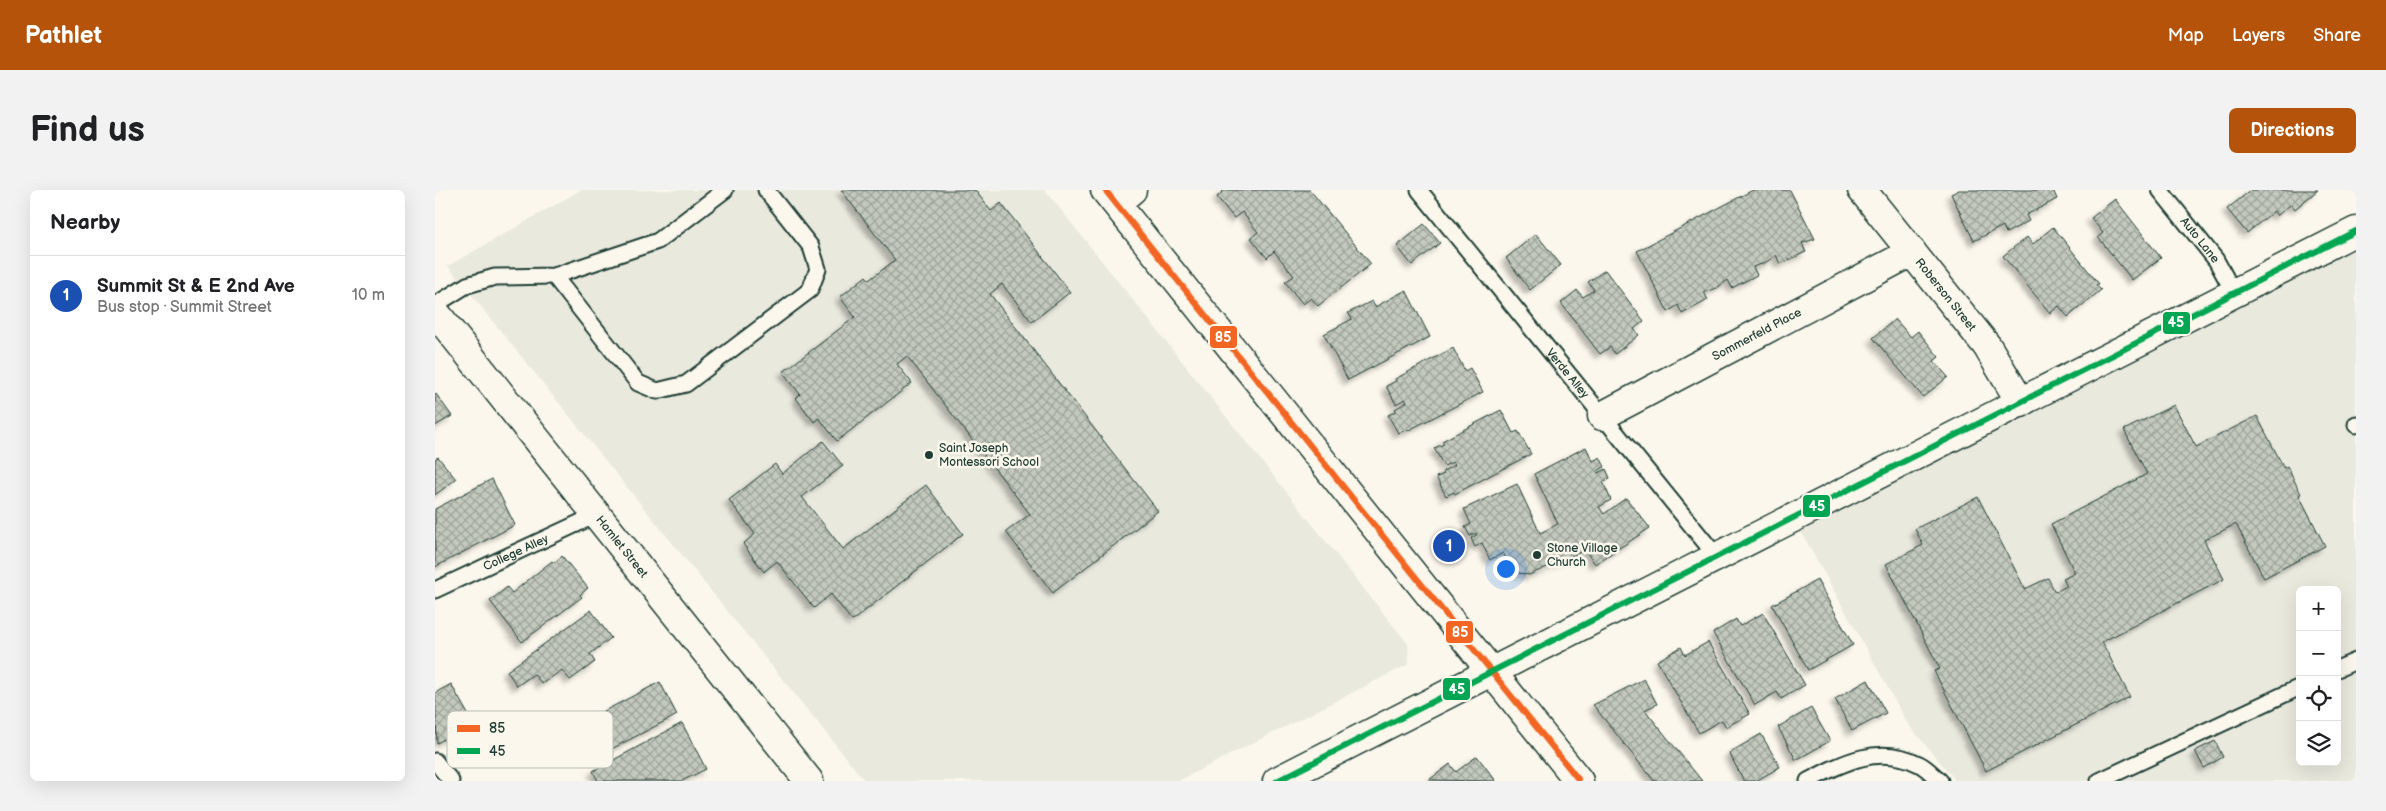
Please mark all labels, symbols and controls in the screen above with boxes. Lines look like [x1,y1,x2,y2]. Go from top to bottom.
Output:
text: Pathlet [25,21,102,50]
text: Map [2168,25,2204,46]
text: Layers [2232,25,2285,46]
text: Share [2313,25,2361,46]
button: Directions [2229,108,2356,153]
text: Find us [30,109,145,152]
text: Nearby [50,210,120,235]
street label: Auto Lane [2177,214,2222,266]
street label: Roberson Street [1912,255,1979,335]
text: Summit St & E 2nd Ave [97,275,295,298]
text: 1 [63,286,69,305]
text: 10 m [352,286,385,305]
text: Bus stop · Summit Street [97,298,272,317]
street label: Sommerfeld Place [1710,305,1804,364]
line badge: 45 [2162,311,2191,335]
text: 45 [2168,314,2184,331]
line badge: 85 [1209,325,1238,349]
text: 85 [1215,329,1231,346]
street label: Verde Alley [1543,345,1592,402]
place label: Saint Joseph Montessori School [939,441,1039,470]
marker: Saint Joseph Montessori School [923,449,935,461]
line badge: 45 [1802,494,1831,518]
text: 45 [1809,498,1825,515]
street label: Hamlet Street [592,513,651,581]
pin: 1 [1433,527,1465,565]
street label: College Alley [481,531,551,574]
place label: Stone Village Church [1547,541,1618,570]
marker: Stone Village Church [1531,549,1543,561]
your location [1493,556,1519,582]
map controls [2296,586,2341,766]
button: + [2296,586,2341,631]
line badge: 85 [1445,620,1474,644]
text: 85 [1452,624,1468,641]
button: − [2296,631,2341,676]
button: locate [2296,676,2341,721]
line badge: 45 [1442,677,1471,701]
text: 45 [1449,681,1465,698]
legend [447,711,613,768]
text: 85 [489,720,505,737]
button: layers [2296,721,2341,766]
text: 45 [489,743,506,760]

